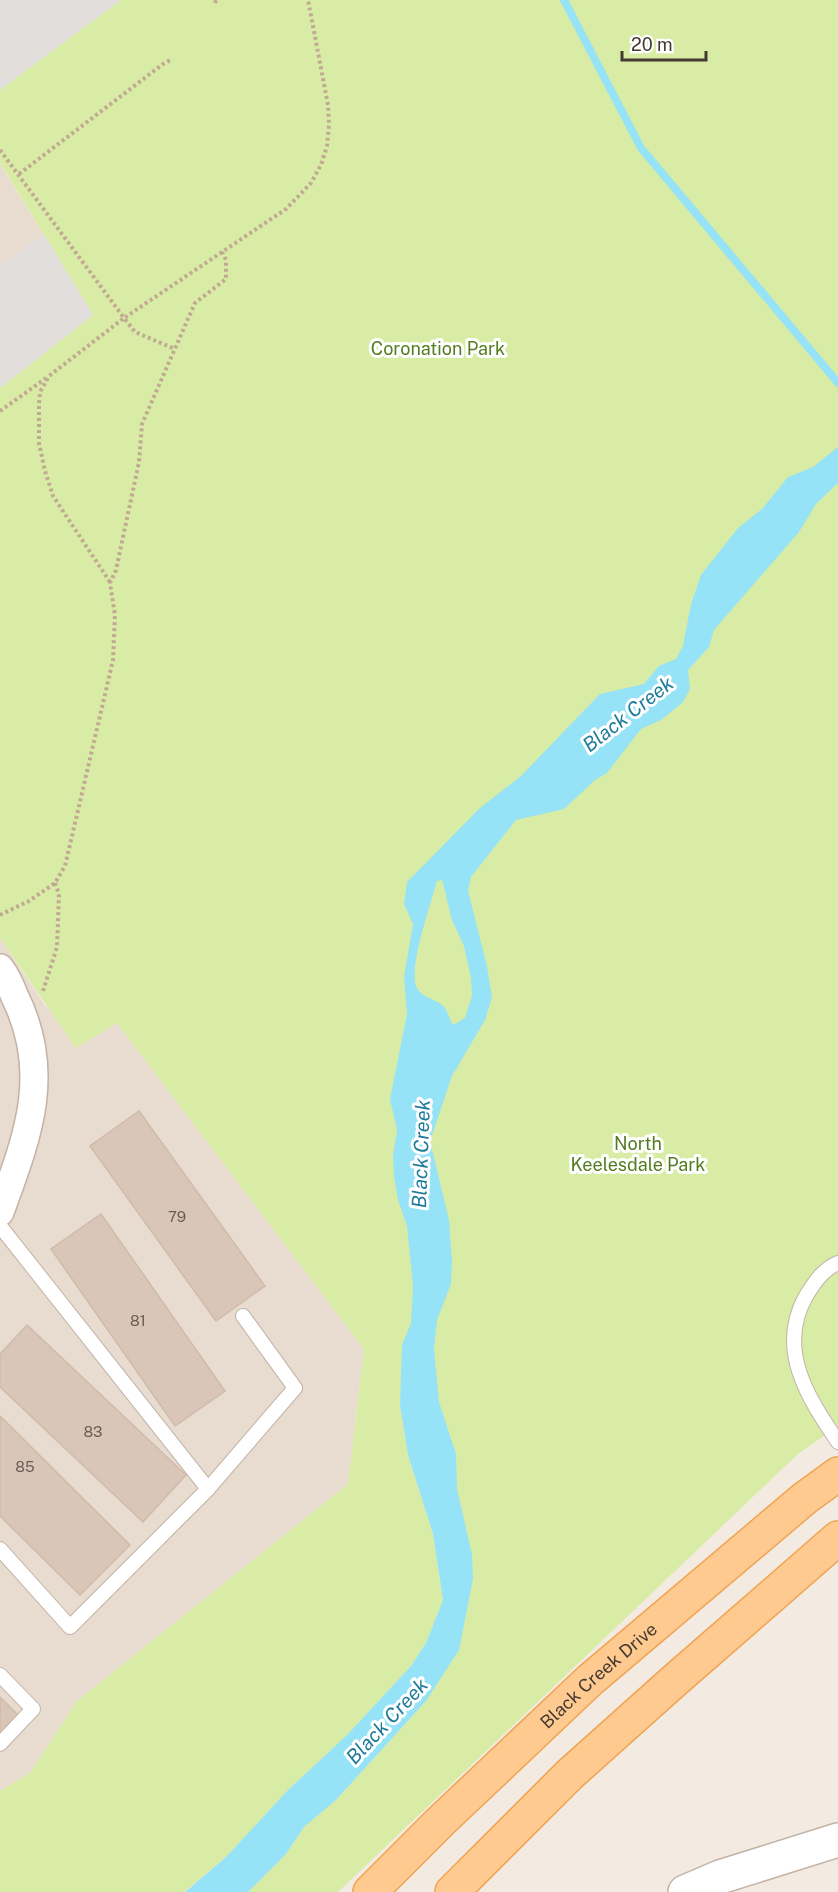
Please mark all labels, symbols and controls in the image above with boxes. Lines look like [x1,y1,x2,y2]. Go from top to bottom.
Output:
scale bar [622,24,706,62]
text: 20 m [631,34,673,55]
park label: Coronation Park [371,338,505,359]
water label: Black Creek [578,671,678,757]
water label: Black Creek [407,1099,435,1209]
park label: North Keelesdale Park [571,1133,705,1175]
house number: 79 [168,1208,186,1225]
house number: 81 [130,1312,146,1329]
house number: 83 [83,1423,103,1440]
house number: 85 [15,1458,35,1475]
street label: Black Creek Drive [536,1618,661,1732]
water label: Black Creek [341,1673,433,1769]

